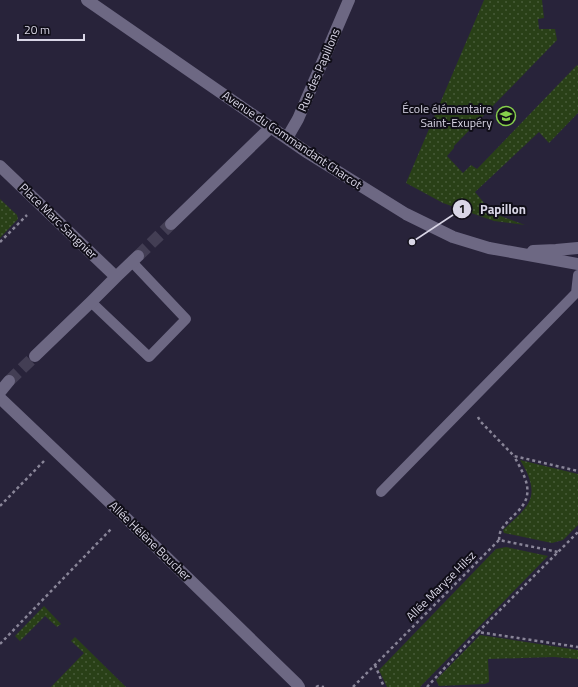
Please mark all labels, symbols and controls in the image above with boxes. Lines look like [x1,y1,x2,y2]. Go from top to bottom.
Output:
scale bar [18,16,84,42]
text: 20 m [24,20,50,39]
street label: Rue des Papillons [292,25,345,114]
street label: Avenue du Commandant Charcot [219,86,367,194]
place label: École élémentaire Saint-Exupéry [402,99,492,132]
school or university icon: École élémentaire Saint-Exupéry [495,105,517,127]
street label: Place Marc Sangnier [15,178,102,263]
callout: Papillon [452,197,534,222]
text: 1 [459,199,465,218]
text: Papillon [480,199,526,219]
street label: Allée Hélène Boucher [105,496,196,585]
street label: Allée Maryse Hilsz [401,546,480,625]

